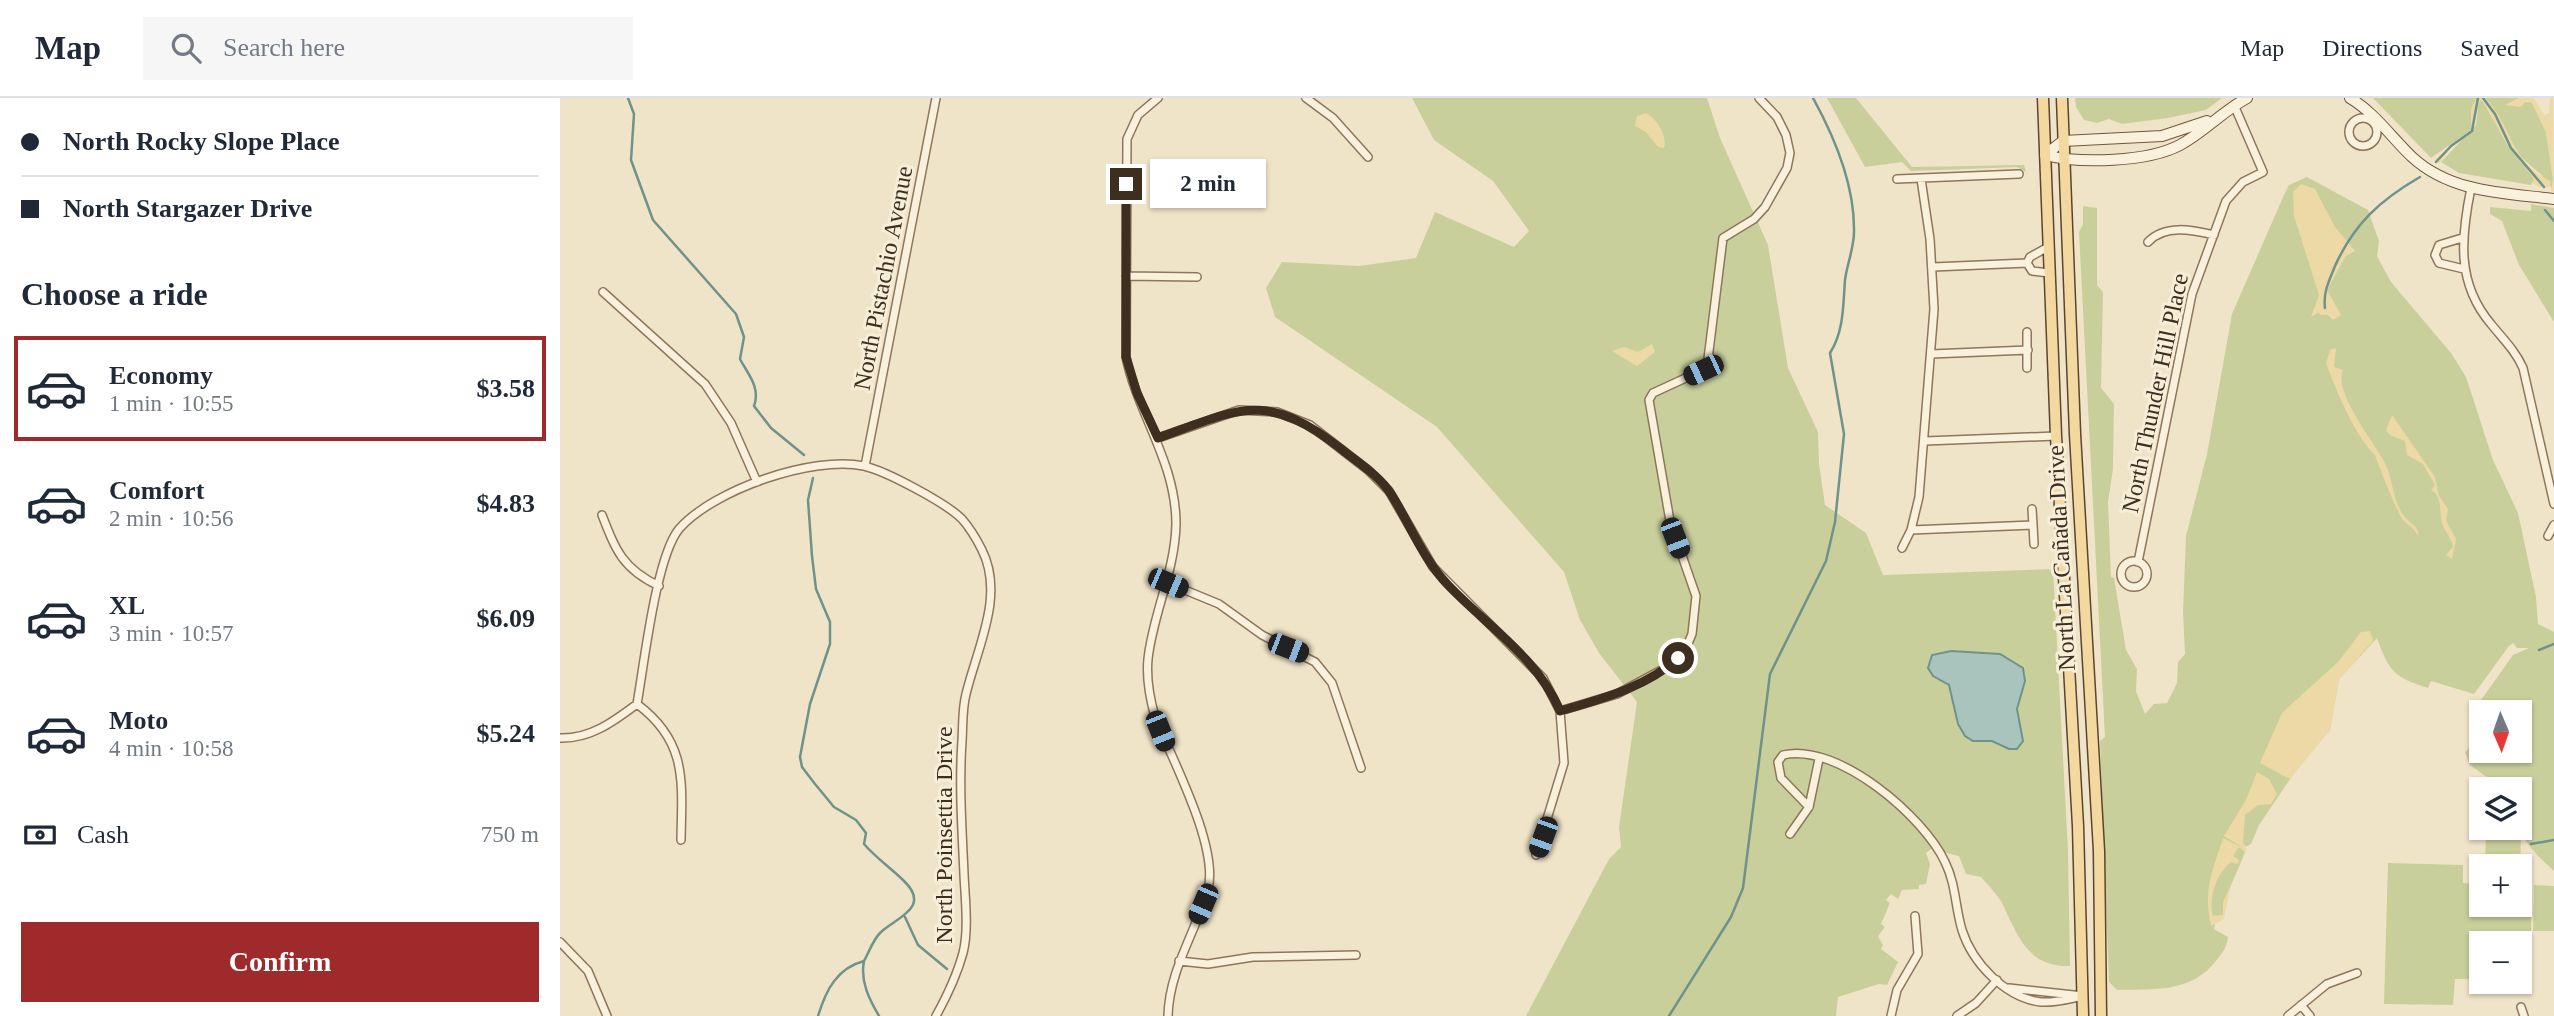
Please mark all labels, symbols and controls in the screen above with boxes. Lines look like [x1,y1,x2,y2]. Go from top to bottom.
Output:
search box [143,17,633,80]
icon: search [167,29,205,67]
text: Map [35,30,101,66]
text: Search here [223,33,345,62]
text: Map [2240,35,2284,61]
text: Directions [2322,35,2422,61]
text: Saved [2460,35,2519,61]
text: North Rocky Slope Place [63,127,340,156]
callout: 2 min [1150,160,1266,208]
street label: North Pistachio Avenue [849,164,917,392]
route end [1110,168,1142,200]
text: 2 min [1180,171,1236,196]
text: North Stargazer Drive [63,194,312,223]
street label: North Thunder Hill Place [2117,271,2193,515]
text: Choose a ride [21,276,208,312]
car [1680,352,1727,388]
icon: car [25,357,88,420]
text: Economy [109,361,213,390]
text: $3.58 [477,374,535,403]
text: 1 min · 10:55 [109,391,234,416]
street label: North La Cañada Drive [2042,445,2080,671]
icon: car [25,472,88,535]
text: Comfort [109,476,204,505]
text: $4.83 [477,489,535,518]
text: 2 min · 10:56 [109,506,234,531]
car [1658,515,1693,561]
car [1145,565,1192,601]
icon: car [25,587,88,650]
text: XL [109,591,145,620]
text: $6.09 [477,604,535,633]
text: 3 min · 10:57 [109,621,234,646]
car [1265,631,1312,665]
route start [1662,642,1694,674]
north arrow [2469,700,2532,763]
map controls [2469,700,2532,994]
icon: car [25,702,88,765]
text: Moto [109,706,168,735]
car [1143,708,1178,754]
text: $5.24 [477,719,535,748]
street label: North Poinsettia Drive [931,726,957,944]
text: 4 min · 10:58 [109,736,234,761]
button: layers [2469,777,2532,840]
car [1526,814,1561,860]
icon: cash [21,816,59,854]
text: Cash [77,820,129,849]
text: 750 m [481,822,539,847]
button: + [2469,854,2532,917]
car [1186,881,1221,927]
button: Confirm [21,922,539,1002]
button: − [2469,931,2532,994]

